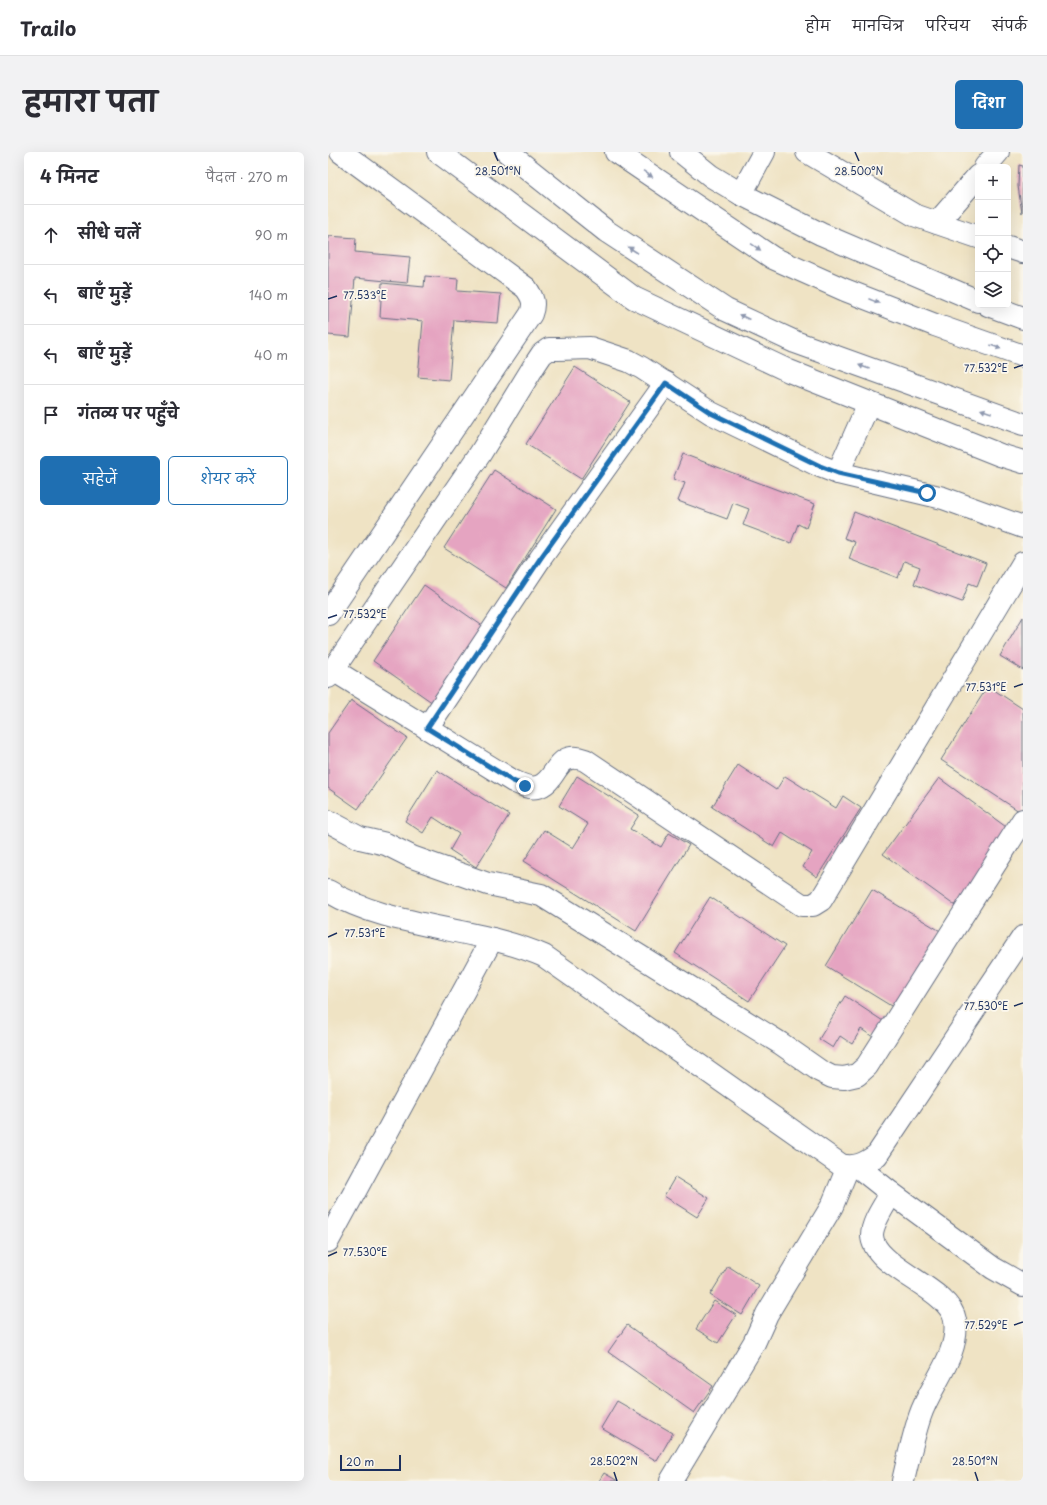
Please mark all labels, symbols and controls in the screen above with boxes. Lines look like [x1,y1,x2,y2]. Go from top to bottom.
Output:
text: Trailo [20,14,76,42]
text: होम [806,15,830,36]
text: मानचित्र [852,15,904,36]
text: परिचय [926,15,970,36]
text: संपर्क [992,15,1027,36]
text: हमारा पता [24,79,157,122]
button: दिशा [955,80,1023,129]
text: 4 मिनट [40,163,98,189]
text: 28.501°N [475,163,521,178]
text: 28.500°N [835,163,884,178]
map controls [975,164,1011,308]
button: + [975,164,1011,200]
text: पैदल · 270 m [206,167,288,186]
one-way arrow [642,171,654,178]
button: − [975,200,1011,236]
text: सीधे चलें [78,221,140,244]
icon: ahead [40,224,62,246]
text: 90 m [255,225,288,244]
button: locate [975,236,1011,272]
one-way arrow [751,243,761,251]
one-way arrow [628,246,639,253]
button: layers [975,272,1011,308]
text: बाएँ मुड़ें [78,281,132,304]
icon: left [40,284,62,306]
text: 140 m [249,285,288,304]
text: 77.533°E [343,287,387,302]
one-way arrow [868,299,880,305]
one-way arrow [738,314,750,320]
text: बाएँ मुड़ें [78,341,132,364]
icon: left [40,344,62,366]
one-way arrow [990,344,1002,350]
text: 40 m [254,345,288,364]
text: 77.532°E [964,360,1008,375]
one-way arrow [857,363,869,369]
text: गंतव्य पर पहुँचे [78,401,179,424]
icon: arrive [40,404,62,426]
one-way arrow [980,408,992,414]
button: सहेजें [40,456,160,505]
button: शेयर करें [168,456,288,505]
route start [918,484,936,502]
text: 77.532°E [343,606,387,621]
text: 77.531°E [965,679,1007,694]
route end [516,777,534,795]
text: 77.531°E [344,925,386,940]
text: 77.530°E [964,998,1008,1013]
text: 77.530°E [343,1244,387,1259]
text: 77.529°E [964,1317,1008,1332]
scale bar [340,1453,401,1472]
text: 20 m [346,1453,374,1470]
text: 28.502°N [590,1453,638,1468]
text: 28.501°N [952,1453,998,1468]

